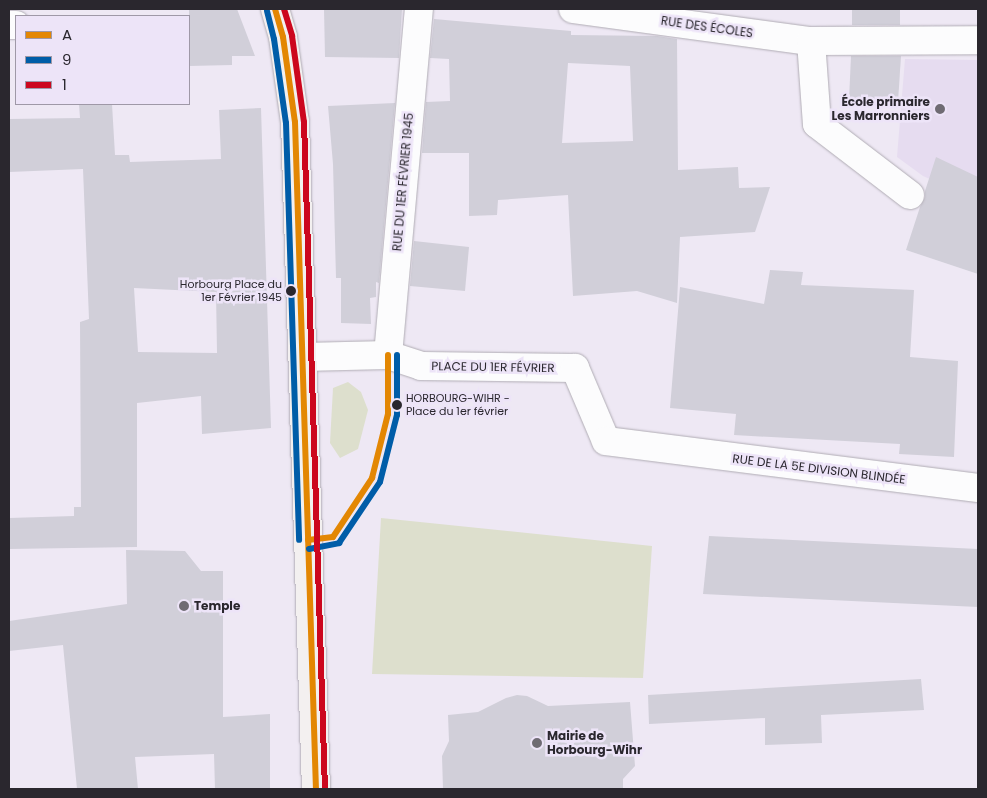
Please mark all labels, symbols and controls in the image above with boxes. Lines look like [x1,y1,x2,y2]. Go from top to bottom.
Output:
street label: RUE DES ÉCOLES [660,13,754,41]
legend [15,15,190,105]
text: A [62,24,72,45]
text: 9 [62,49,71,70]
text: 1 [62,74,67,95]
place label: École primaire Les Marronniers [832,95,930,123]
marker: École primaire Les Marronniers [934,103,946,115]
street label: RUE DU 1ER FÉVRIER 1945 [390,112,416,252]
place label: Horbourg Place du 1er Février 1945 [180,278,282,304]
marker: Horbourg Place du 1er Février 1945 [286,286,296,296]
street label: PLACE DU 1ER FÉVRIER [431,359,555,375]
place label: HORBOURG-WIHR - Place du 1er février [406,392,510,418]
marker: HORBOURG-WIHR - Place du 1er février [392,400,402,410]
street label: RUE DE LA 5E DIVISION BLINDÉE [732,451,906,487]
place label: Temple [194,599,240,613]
marker: Temple [178,600,190,612]
place label: Mairie de Horbourg-Wihr [547,729,642,757]
marker: Mairie de Horbourg-Wihr [531,737,543,749]

